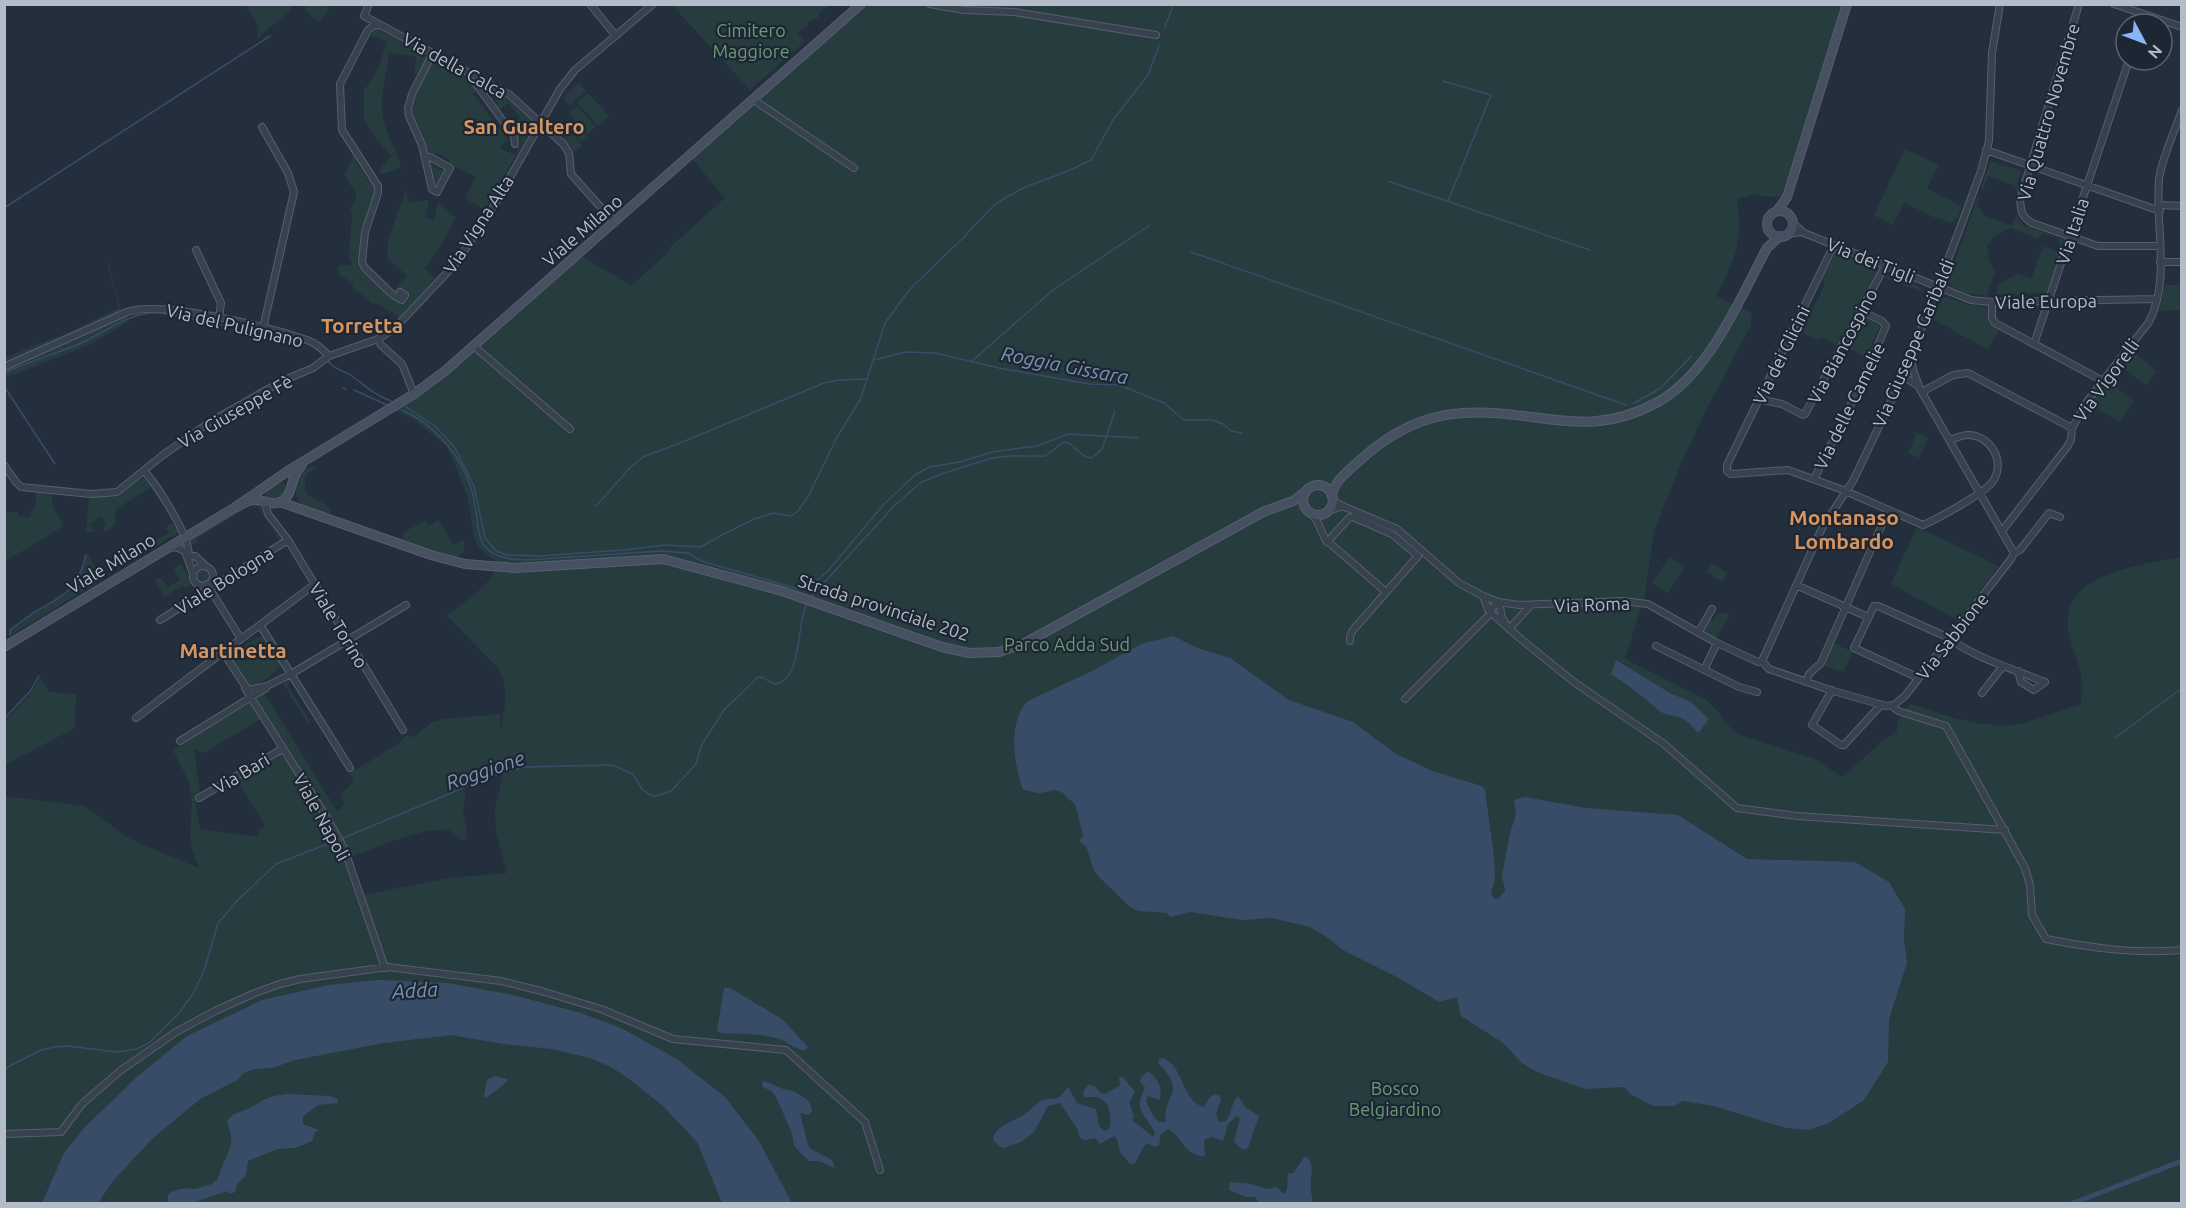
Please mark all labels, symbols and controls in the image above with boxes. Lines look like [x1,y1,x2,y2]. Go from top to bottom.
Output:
north arrow [2114,12,2174,72]
park label: Cimitero Maggiore [712,20,790,61]
street label: Via Quattro Novembre [2013,21,2084,203]
street label: Via della Calca [400,28,510,102]
text: N [2145,41,2166,62]
district label: San Gualtero [463,115,585,138]
street label: Via Vigna Alta [439,171,517,277]
street label: Viale Milano [538,190,626,270]
street label: Via Italia [2052,195,2092,267]
street label: Via dei Tigli [1824,233,1918,287]
street label: Via Giuseppe Garibaldi [1868,256,1958,430]
street label: Via Biancospino [1803,285,1881,407]
street label: Viale Europa [1995,290,2097,312]
street label: Via del Pulignano [165,300,305,350]
street label: Via dei Glicini [1749,302,1813,408]
district label: Torretta [321,313,403,337]
street label: Via Vigorelli [2069,335,2143,425]
street label: Via delle Camelie [1810,339,1888,473]
water label: Roggia Gissara [1000,341,1131,389]
street label: Via Giuseppe Fè [174,370,296,452]
district label: Montanaso Lombardo [1789,505,1899,553]
street label: Viale Milano [63,529,159,597]
street label: Viale Bologna [171,542,277,618]
street label: Strada provinciale 202 [796,570,972,644]
street label: Viale Torino [306,579,372,671]
street label: Via Sabbione [1912,589,1992,683]
street label: Via Roma [1554,593,1630,615]
park label: Parco Adda Sud [1004,634,1130,654]
district label: Martinetta [179,638,287,662]
water label: Roggione [443,746,527,794]
street label: Via Bari [209,749,273,797]
street label: Viale Napoli [290,770,354,864]
water label: Adda [390,977,439,1003]
park label: Bosco Belgiardino [1349,1078,1441,1119]

